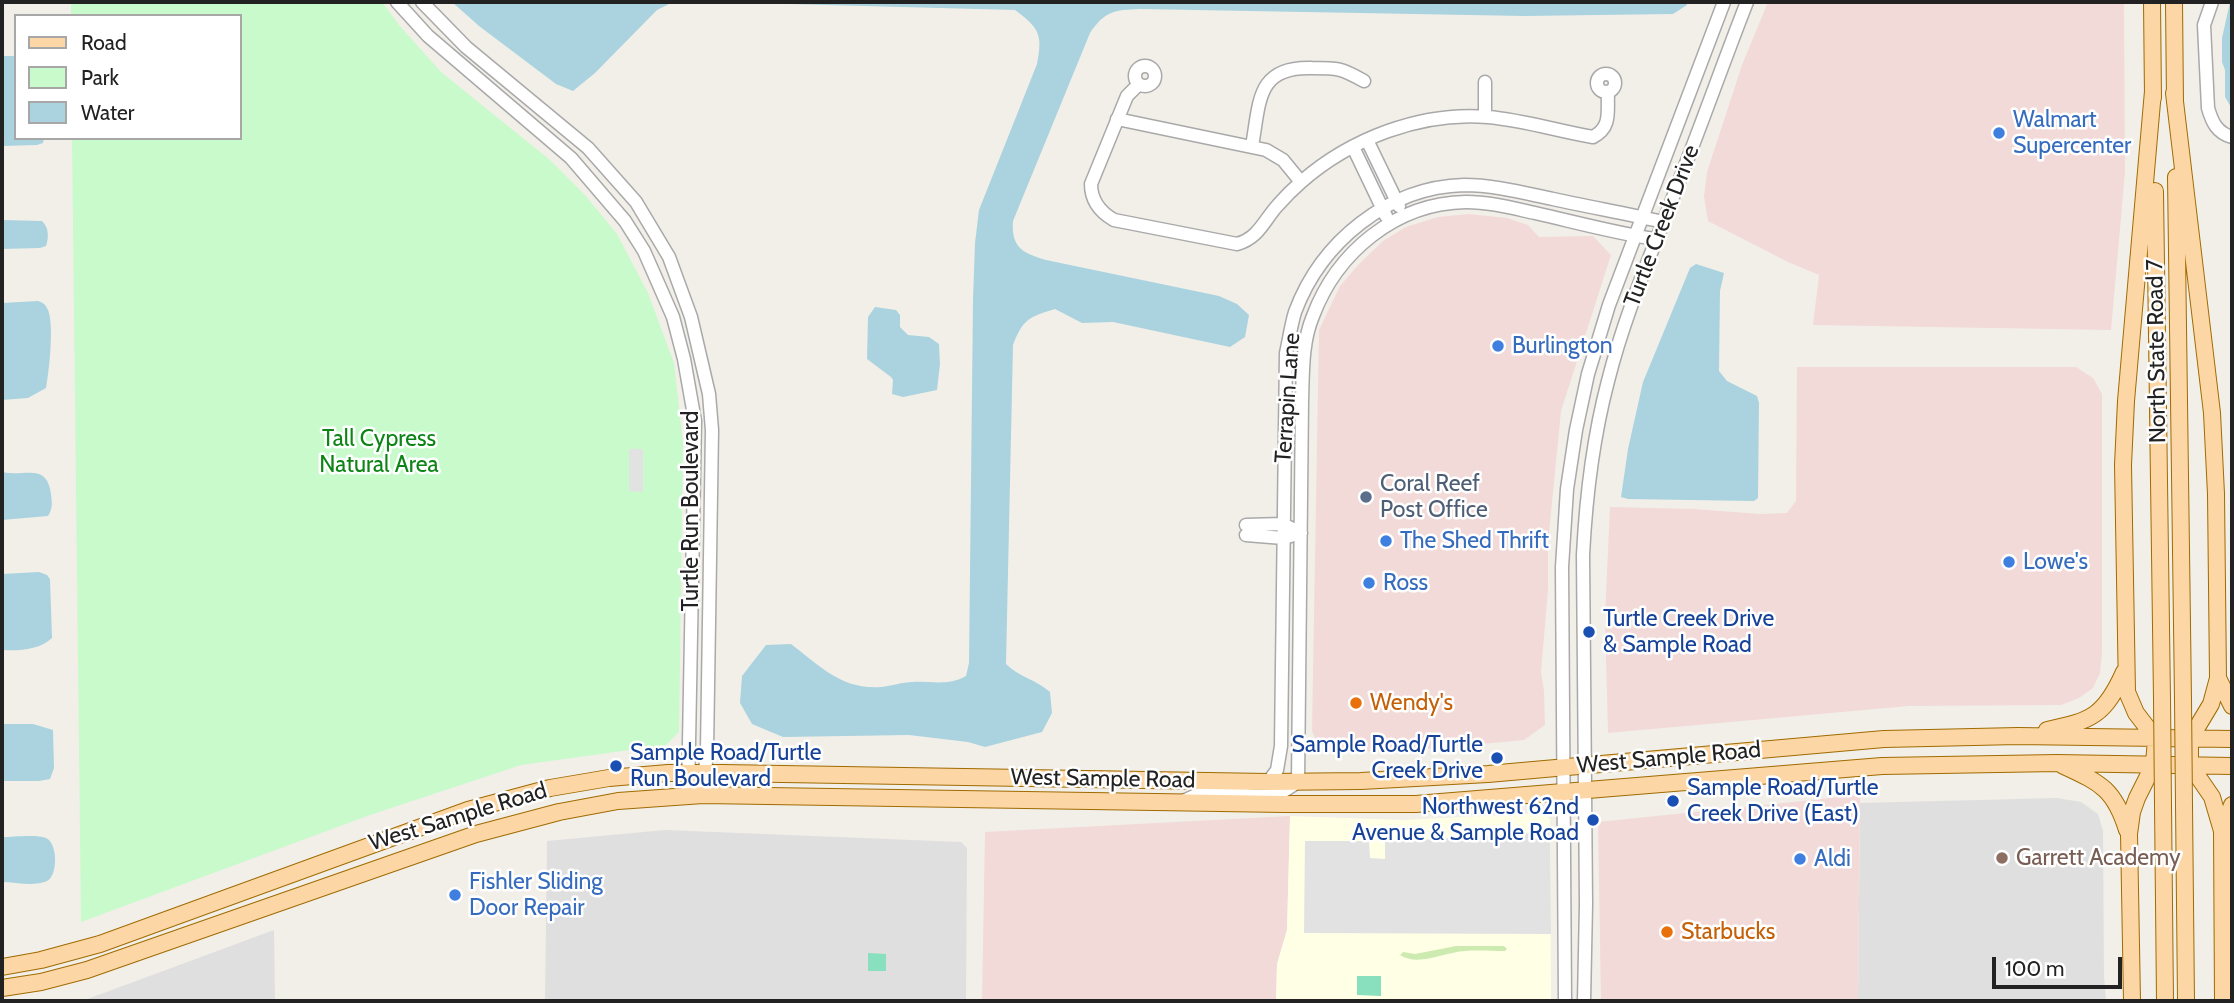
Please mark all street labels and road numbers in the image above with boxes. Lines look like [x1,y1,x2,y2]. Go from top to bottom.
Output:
street label: Turtle Creek Drive [1618,141,1706,311]
street label: North State Road 7 [2142,259,2172,443]
street label: Terrapin Lane [1270,332,1306,464]
street label: Turtle Run Boulevard [677,411,705,611]
street label: West Sample Road [1576,736,1762,780]
street label: West Sample Road [1010,764,1196,794]
street label: West Sample Road [366,777,550,857]

